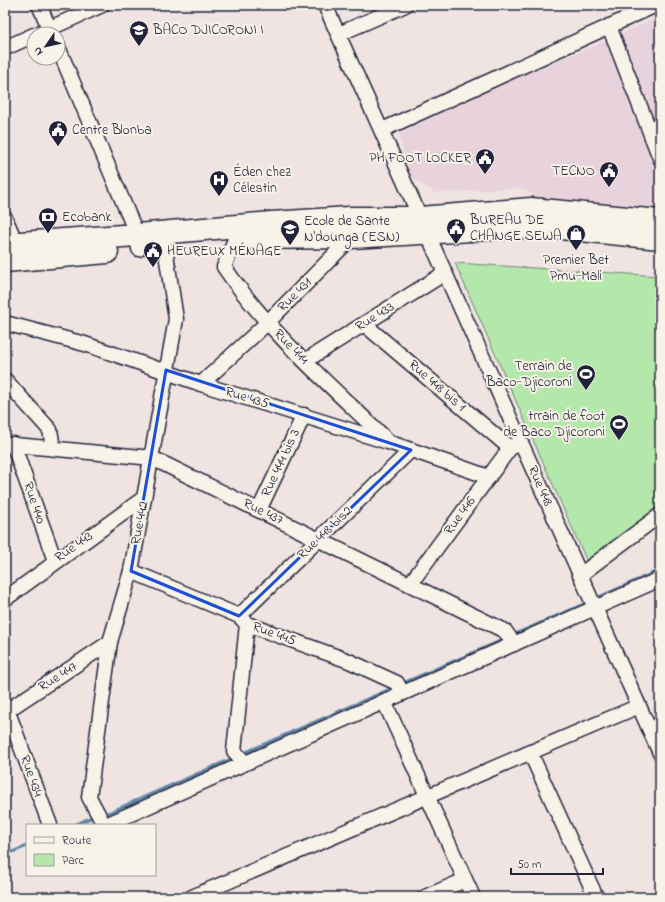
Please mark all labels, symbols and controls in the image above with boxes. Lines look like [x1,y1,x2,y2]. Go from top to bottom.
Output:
school or university icon: BACO DJICORONI I [128,19,150,47]
place label: BACO DJICORONI I [152,20,264,41]
north arrow [26,26,66,66]
text: N [30,43,47,59]
public building icon: Centre Blonba [47,119,69,147]
place label: Centre Blonba [72,120,152,141]
public building icon: PH FOOT LOCKER [474,147,496,175]
place label: PH FOOT LOCKER [369,148,471,169]
public building icon: TECNO [598,160,620,188]
place label: TECNO [552,161,595,182]
place label: Éden chez Célestin [233,162,291,199]
hospital icon: Éden chez Célestin [208,169,230,197]
bank icon: Ecobank [37,206,59,234]
place label: Ecobank [62,207,112,228]
place label: BUREAU DE CHANGE SEWA [469,210,562,247]
place label: Ecole de Sante N'dounga (ESN) [304,211,399,249]
public building icon: BUREAU DE CHANGE SEWA [445,217,467,245]
school or university icon: Ecole de Sante N'dounga (ESN) [279,218,301,246]
shop icon: Premier Bet Pmu-Mali [565,223,587,251]
public building icon: HEUREUX MÉNAGE [142,240,164,268]
place label: HEUREUX MÉNAGE [167,241,281,262]
place label: Premier Bet Pmu-Mali [543,250,609,287]
street label: Rue 431 [273,273,317,317]
street label: Rue 433 [351,297,399,337]
street label: Rue 444 [268,324,314,370]
street label: Rue 448 bis 1 [403,355,471,417]
place label: Terrain de Baco-Djicoroni [485,356,573,393]
sports icon: Terrain de Baco-Djicoroni [575,363,597,391]
street label: Rue 435 [222,381,272,415]
place label: trrain de foot de Baco Djicoroni [503,406,605,443]
sports icon: trrain de foot de Baco Djicoroni [608,413,630,441]
street label: Rue 444 bis 3 [256,425,306,500]
street label: Rue 448 [522,462,558,510]
street label: Rue 440 [17,479,51,527]
street label: Rue 446 [439,492,481,540]
street label: Rue 437 [239,493,287,531]
street label: Rue 442 [125,499,155,547]
street label: Rue 448 bis2 [293,501,357,565]
street label: Rue 443 [50,526,98,568]
street label: Rue 445 [249,616,299,652]
street label: Rue 447 [34,656,82,697]
street label: Rue 434 [14,752,48,800]
legend [26,824,156,876]
text: Route [62,832,92,850]
scale bar [511,850,603,876]
text: Parc [62,852,84,870]
text: 50 m [517,856,541,874]

